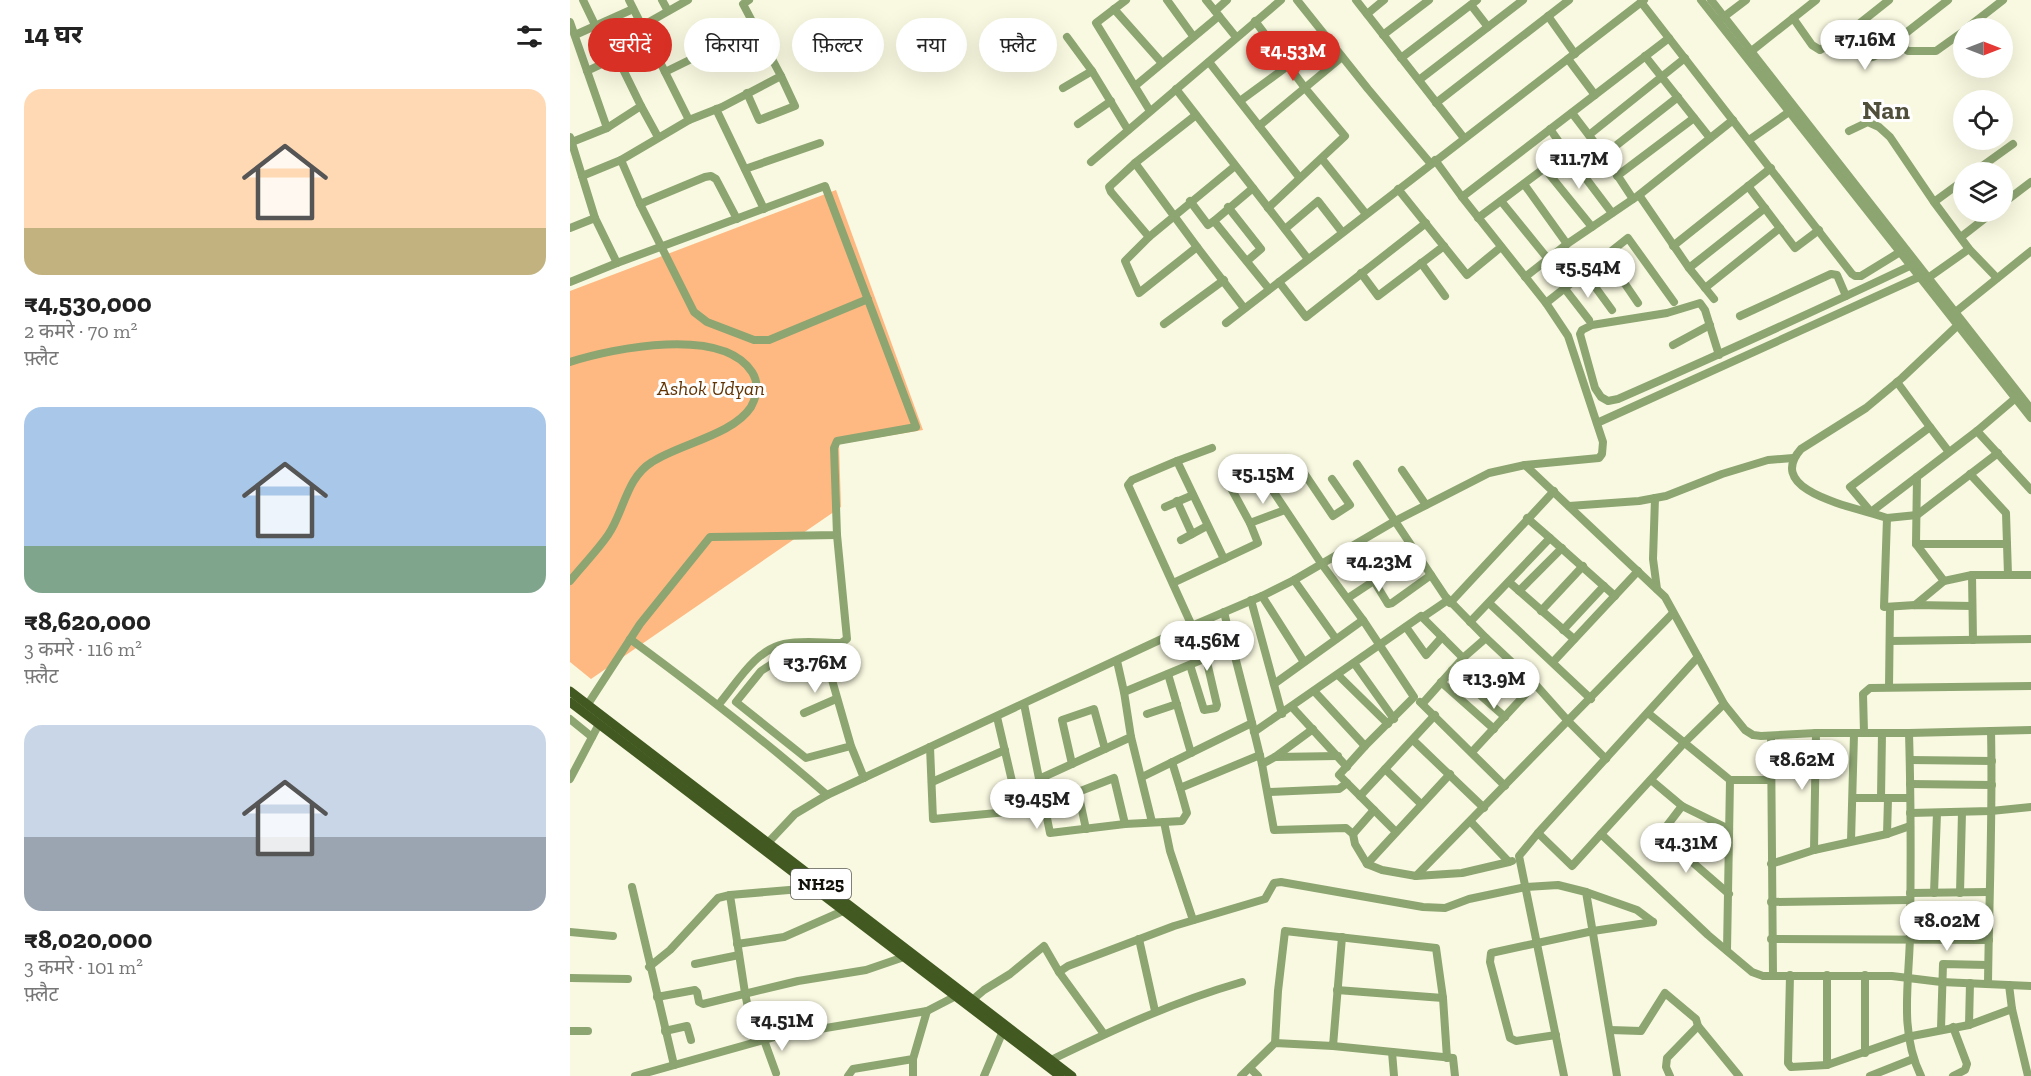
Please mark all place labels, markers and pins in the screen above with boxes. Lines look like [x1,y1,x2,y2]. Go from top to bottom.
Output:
pin: ₹7.16M [1816,20,1914,71]
pin: ₹4.53M [1244,31,1342,82]
pin: ₹11.7M [1530,139,1628,190]
pin: ₹5.54M [1539,248,1637,299]
pin: ₹5.15M [1214,454,1312,505]
pin: ₹4.23M [1330,542,1428,593]
pin: ₹4.56M [1158,621,1256,672]
pin: ₹3.76M [766,643,864,694]
pin: ₹13.9M [1445,659,1543,710]
pin: ₹8.62M [1753,740,1851,791]
pin: ₹9.45M [988,779,1086,830]
pin: ₹4.31M [1637,823,1735,874]
pin: ₹8.02M [1898,901,1996,952]
pin: ₹4.51M [733,1001,831,1052]

